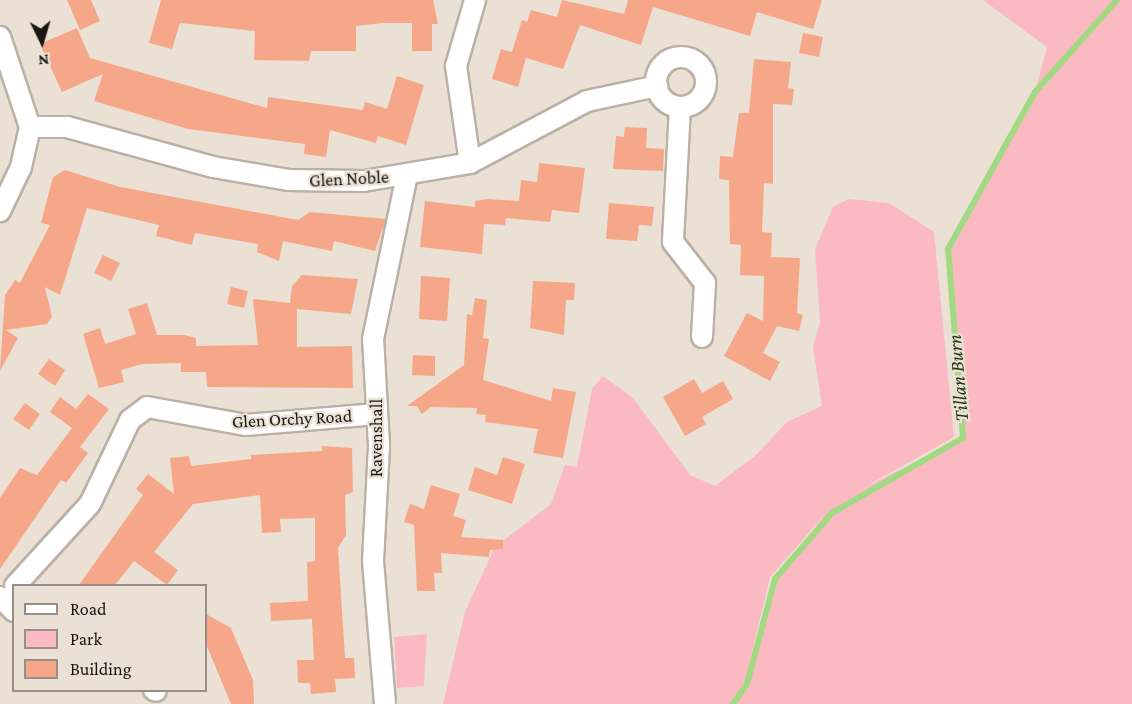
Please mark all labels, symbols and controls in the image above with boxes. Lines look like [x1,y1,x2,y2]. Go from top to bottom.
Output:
north arrow [12,12,72,72]
text: N [37,51,50,69]
street label: Glen Noble [309,166,389,192]
water label: Tillan Burn [942,333,974,423]
street label: Ravenshall [365,399,387,477]
street label: Glen Orchy Road [231,405,353,433]
legend [12,584,207,692]
text: Road [70,599,107,619]
text: Park [70,629,102,649]
text: Building [70,659,131,679]

